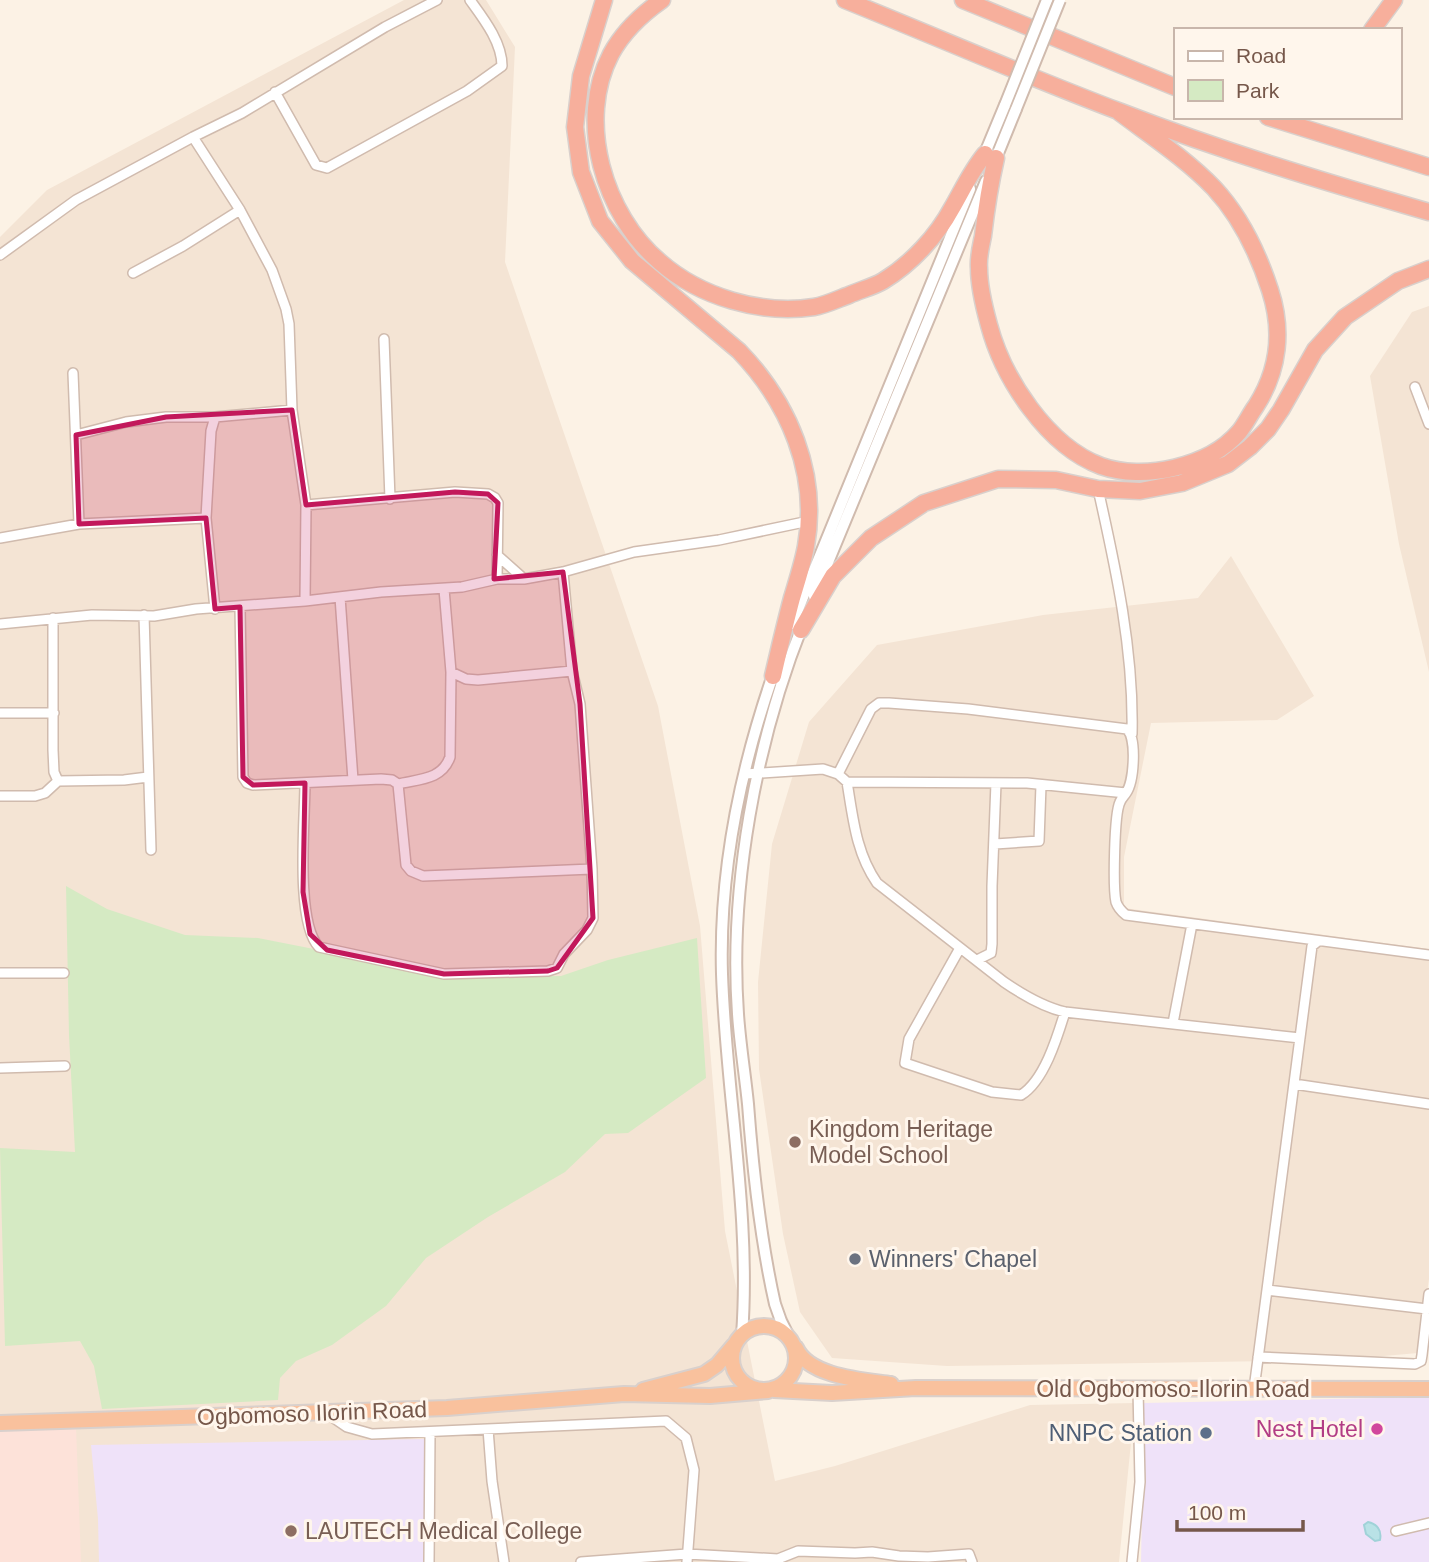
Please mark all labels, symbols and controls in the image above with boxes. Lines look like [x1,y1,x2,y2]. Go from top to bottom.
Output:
legend [1174,28,1401,119]
text: Road [1236,44,1286,67]
text: Park [1236,79,1280,102]
place label: Kingdom Heritage Model School [809,1116,993,1168]
marker: Kingdom Heritage Model School [787,1134,803,1150]
place label: Winners' Chapel [869,1246,1037,1272]
marker: Winners' Chapel [847,1251,863,1267]
street label: Old Ogbomoso-Ilorin Road [1036,1376,1310,1402]
street label: Ogbomoso Ilorin Road [197,1396,427,1430]
place label: Nest Hotel [1256,1416,1363,1442]
place label: NNPC Station [1049,1420,1192,1446]
marker: Nest Hotel [1369,1421,1385,1437]
marker: NNPC Station [1198,1425,1214,1441]
scale bar [1177,1488,1303,1532]
text: 100 m [1188,1501,1246,1524]
place label: LAUTECH Medical College [305,1518,582,1544]
marker: LAUTECH Medical College [283,1523,299,1539]

